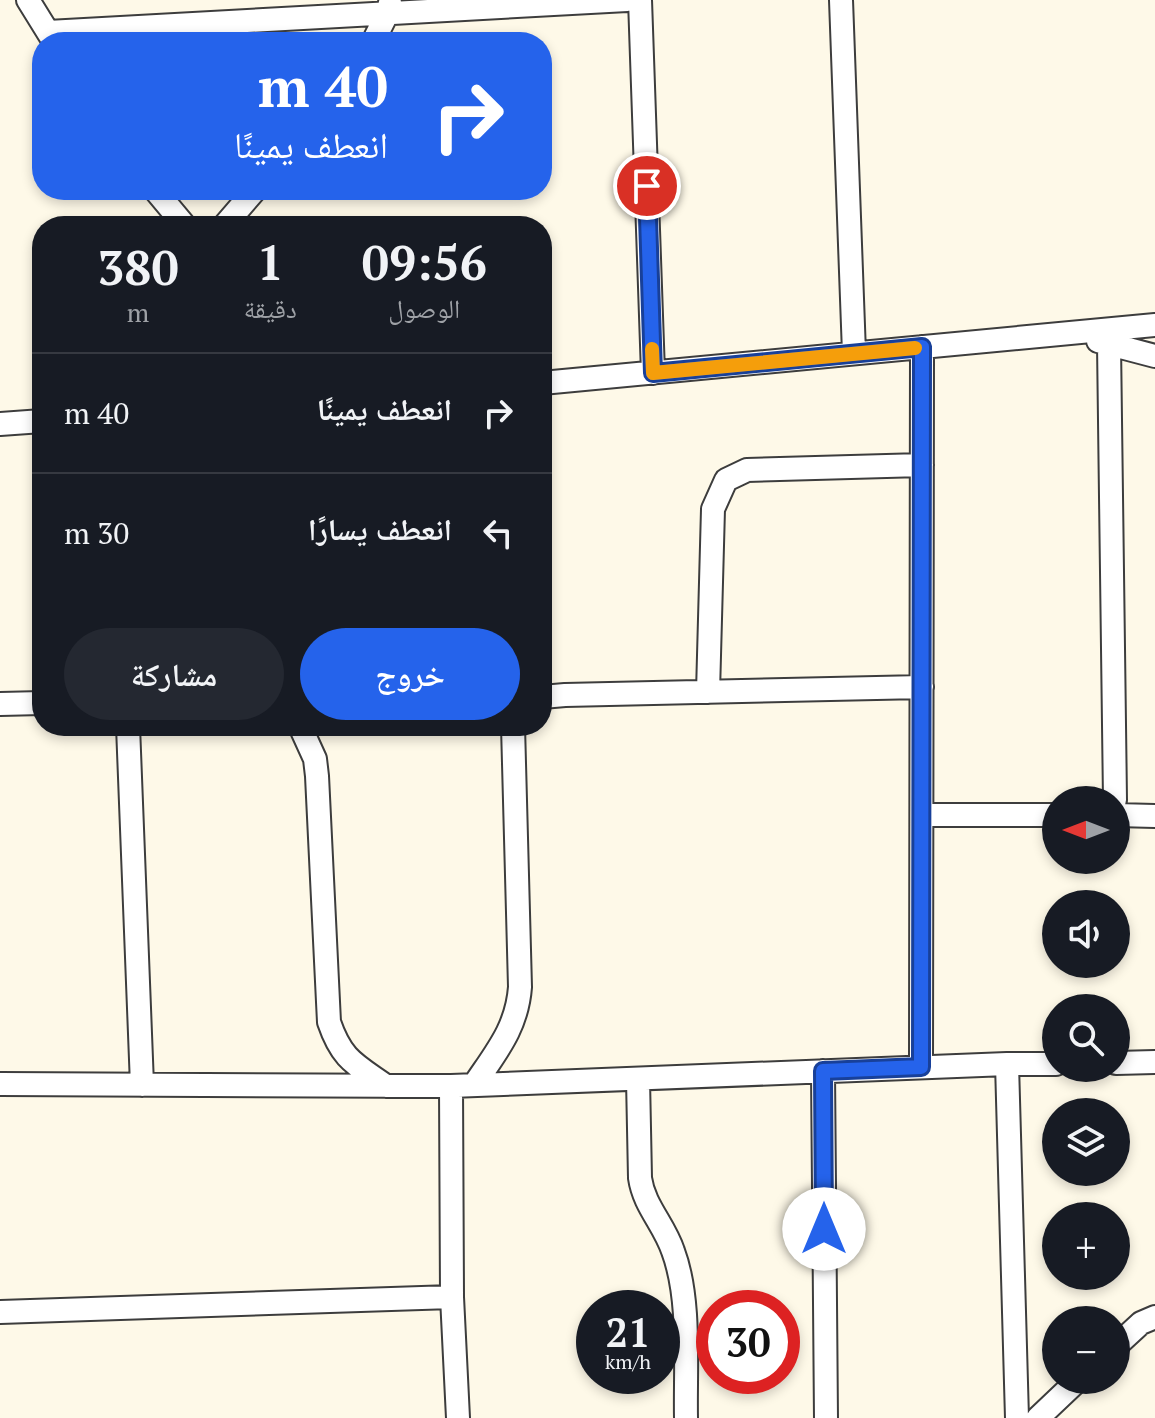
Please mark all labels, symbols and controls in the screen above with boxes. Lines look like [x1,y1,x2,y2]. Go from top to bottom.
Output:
text: 40 m [258,49,388,123]
icon: right [416,64,520,168]
text: انعطف يمينًا [234,121,388,168]
pin [613,152,681,220]
icon: arrive [625,164,669,208]
text: 1 [257,230,284,294]
text: 09:56 [362,230,487,294]
text: 380 [97,235,179,299]
text: دقيقة [244,291,297,325]
text: الوصول [388,291,460,325]
text: m [127,295,149,329]
text: انعطف يمينًا [317,389,452,429]
icon: right [476,391,520,435]
text: 40 m [64,393,129,433]
text: انعطف يسارًا [308,509,452,549]
icon: left [476,511,520,555]
text: 30 m [64,513,129,553]
button: مشاركة [64,628,284,720]
button: خروج [300,628,520,720]
north arrow [1042,786,1130,874]
map controls [1042,786,1130,1394]
button: sound [1042,890,1130,978]
button: search [1042,994,1130,1082]
button: layers [1042,1098,1130,1186]
position arrow [782,1187,866,1271]
button: + [1042,1202,1130,1290]
speed limit sign: 30 [696,1290,800,1394]
text: 21 [605,1305,651,1358]
button: − [1042,1306,1130,1394]
text: km/h [605,1348,651,1375]

